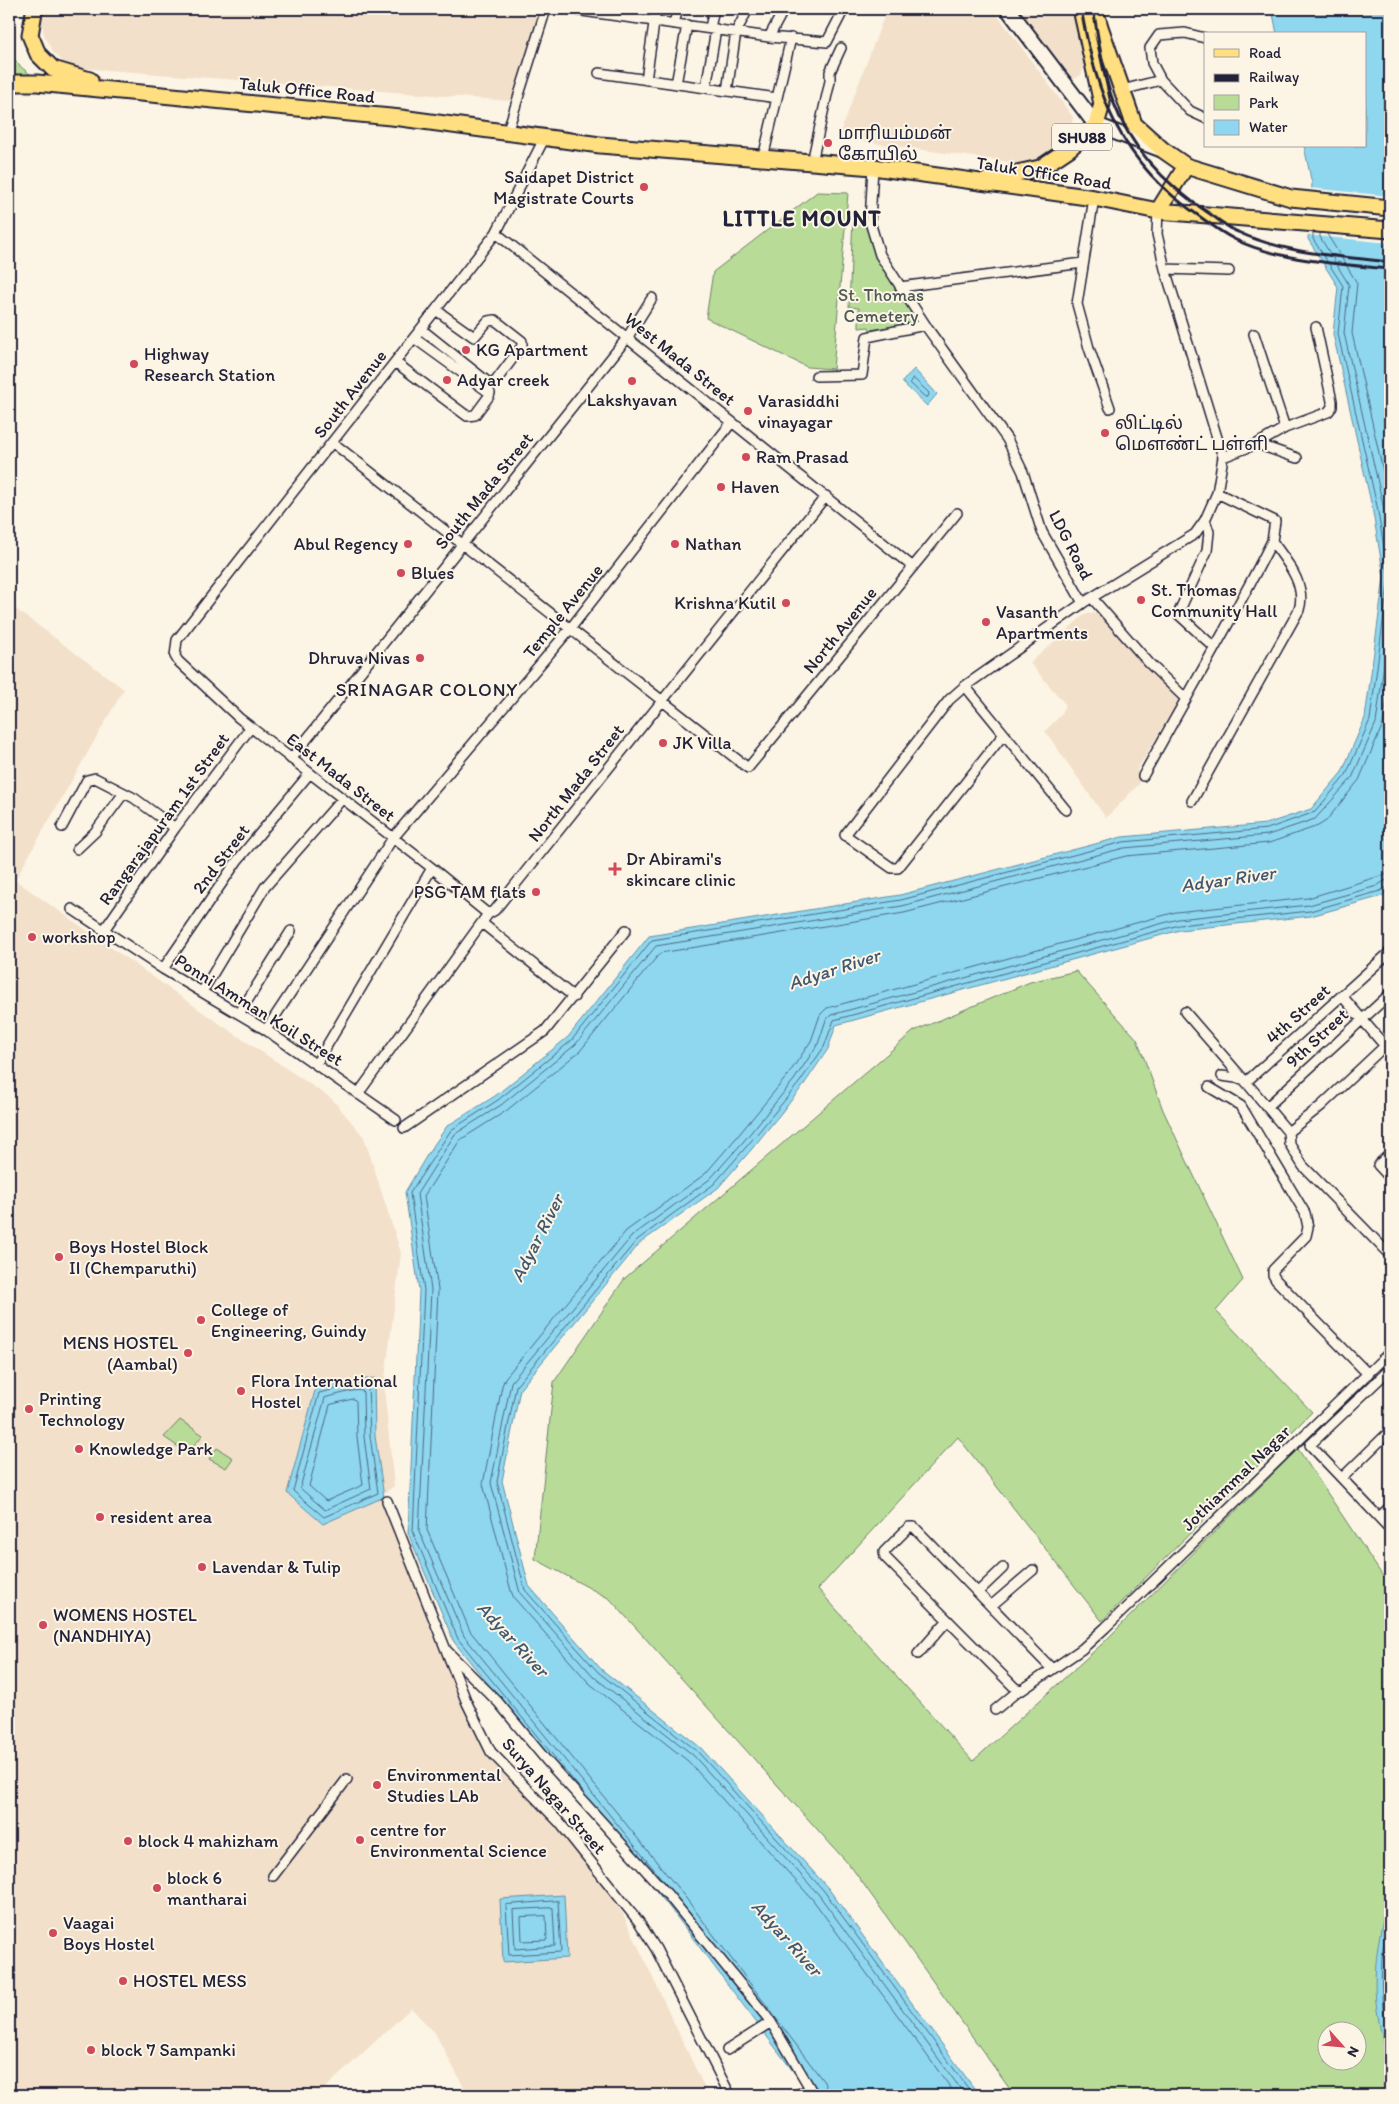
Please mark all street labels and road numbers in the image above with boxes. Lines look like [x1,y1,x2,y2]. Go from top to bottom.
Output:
street label: Taluk Office Road [238,72,376,108]
road number: SHU88 [1052,124,1112,150]
street label: Taluk Office Road [975,151,1113,195]
street label: West Mada Street [620,308,740,411]
street label: South Avenue [309,345,391,443]
street label: South Mada Street [430,428,538,554]
street label: LDG Road [1044,506,1098,584]
street label: Temple Avenue [518,559,608,663]
street label: North Avenue [798,582,882,678]
street label: North Mada Street [523,720,629,846]
street label: Rangarajapuram 1st Street [94,728,234,910]
street label: East Mada Street [282,728,400,826]
street label: 2nd Street [188,820,254,898]
street label: Ponni Amman Koil Street [171,949,347,1071]
street label: 4th Street [1261,979,1335,1049]
street label: 9th Street [1281,1003,1353,1072]
street label: Jothiammal Nagar [1177,1420,1296,1536]
street label: Surya Nagar Street [497,1733,611,1859]

